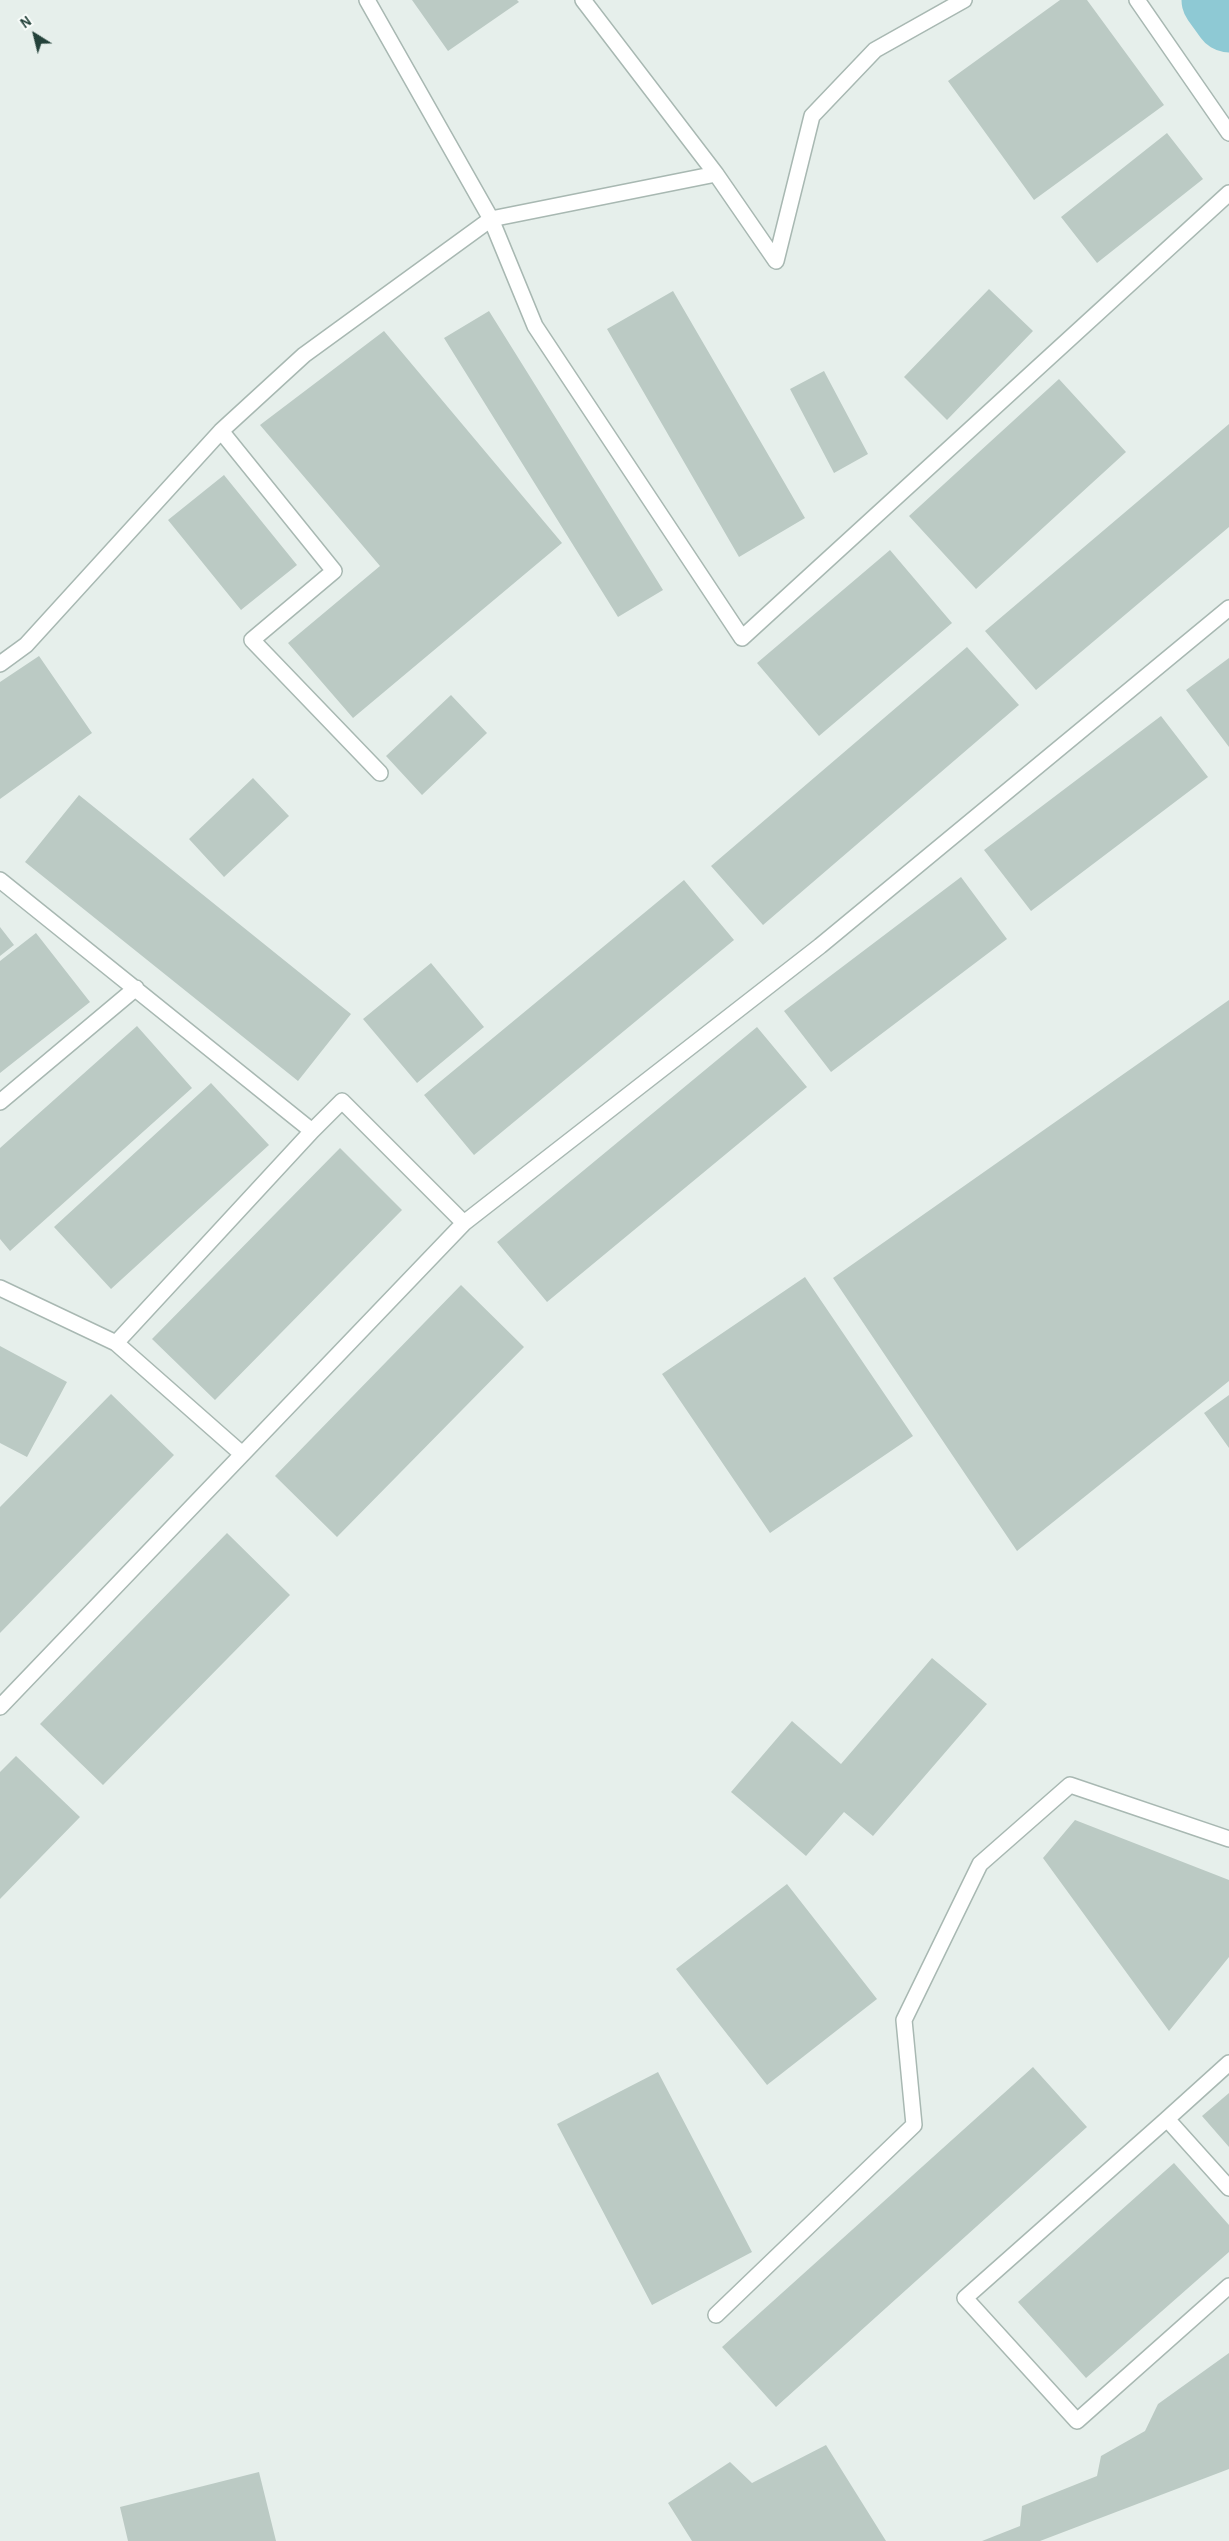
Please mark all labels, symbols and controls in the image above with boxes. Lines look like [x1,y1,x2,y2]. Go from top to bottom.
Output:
north arrow [10,10,60,60]
text: N [18,14,34,31]

